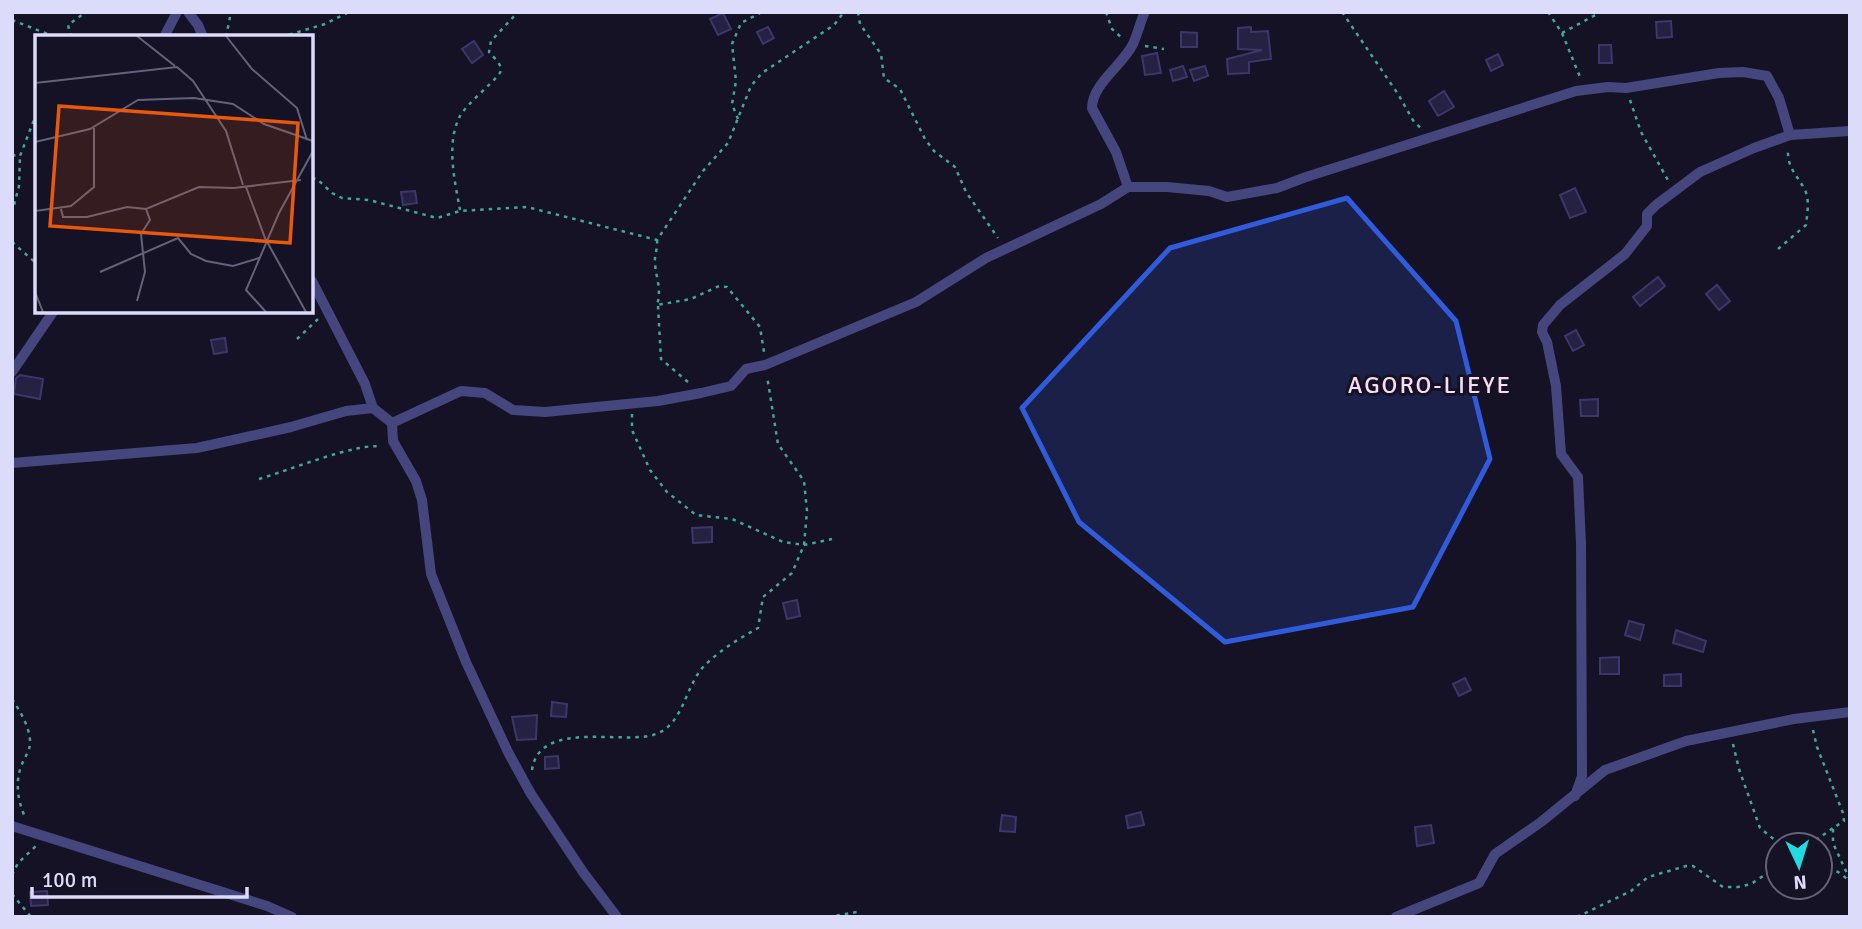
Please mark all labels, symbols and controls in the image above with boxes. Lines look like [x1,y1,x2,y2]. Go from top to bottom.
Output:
inset map [35,35,313,313]
district label: AGORO-LIEYE [1348,370,1512,400]
north arrow [1764,831,1834,901]
scale bar [32,856,247,900]
text: 100 m [42,867,97,893]
text: N [1793,870,1808,894]

